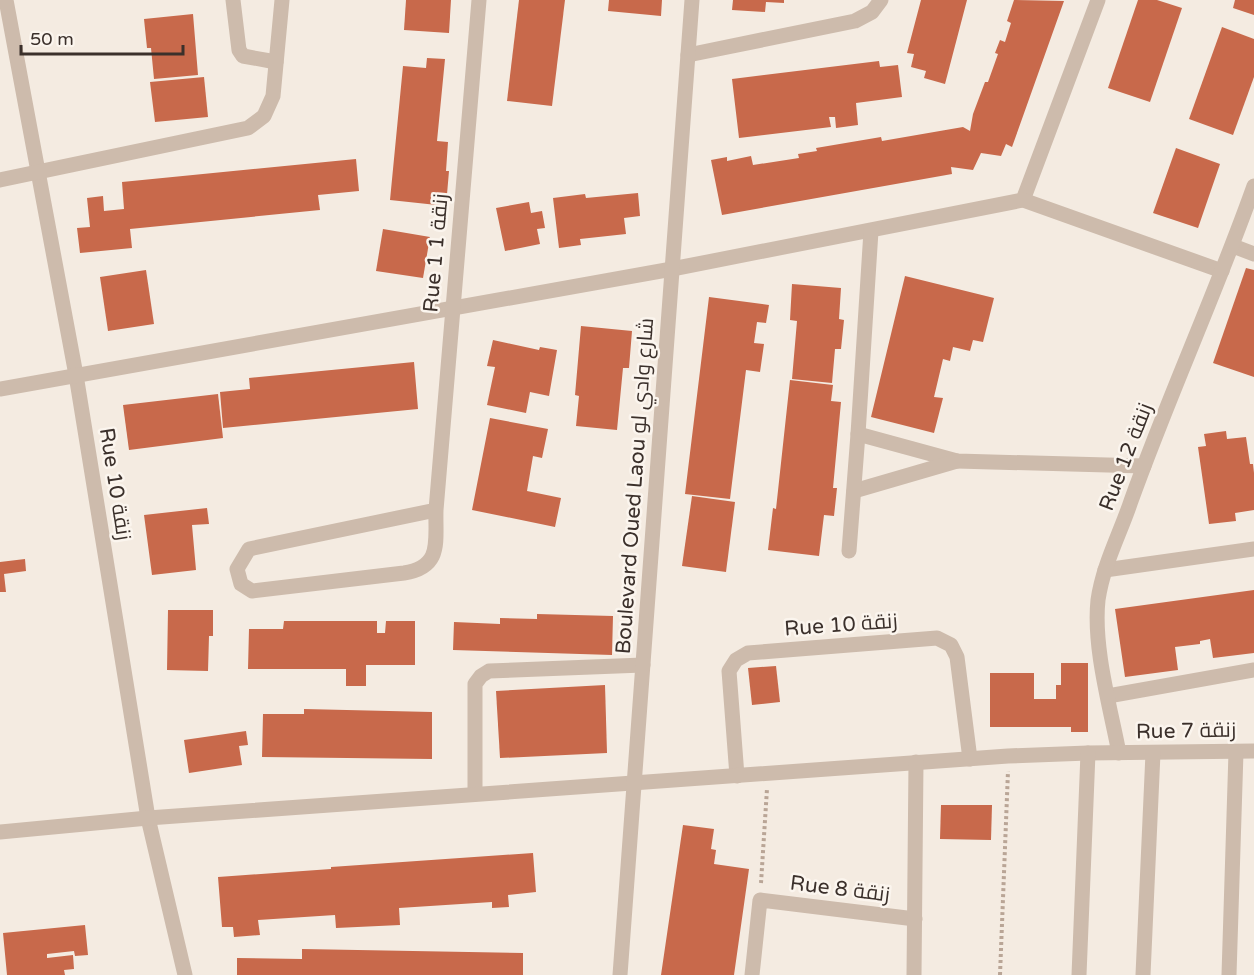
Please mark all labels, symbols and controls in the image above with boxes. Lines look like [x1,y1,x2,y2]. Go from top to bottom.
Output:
scale bar [21,18,183,56]
text: 50 m [30,28,74,50]
street label: Rue 1 زنقة 1 [418,193,454,313]
street label: Boulevard Oued Laou شارع وادي لو [611,317,662,655]
street label: Rue 12 زنقة [1094,399,1158,515]
street label: Rue 10 زنقة [94,426,136,542]
street label: Rue 10 زنقة [783,609,899,641]
street label: Rue 7 زنقة [1136,718,1236,744]
street label: Rue 8 زنقة [789,870,891,908]

